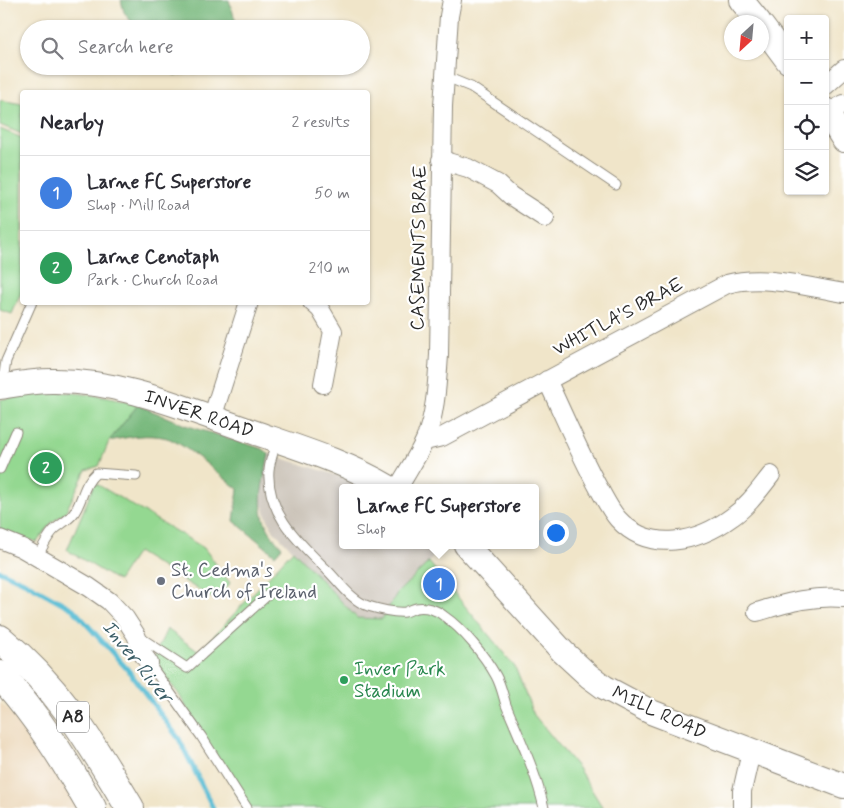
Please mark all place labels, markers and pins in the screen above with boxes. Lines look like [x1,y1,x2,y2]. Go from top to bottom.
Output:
pin: 2 [30,449,62,487]
place label: St. Cedma's Church of Ireland [171,558,317,605]
pin: 1 [423,565,455,603]
marker: St. Cedma's Church of Ireland [155,575,167,587]
place label: Inver Park Stadium [354,657,445,704]
marker: Inver Park Stadium [338,674,350,686]

